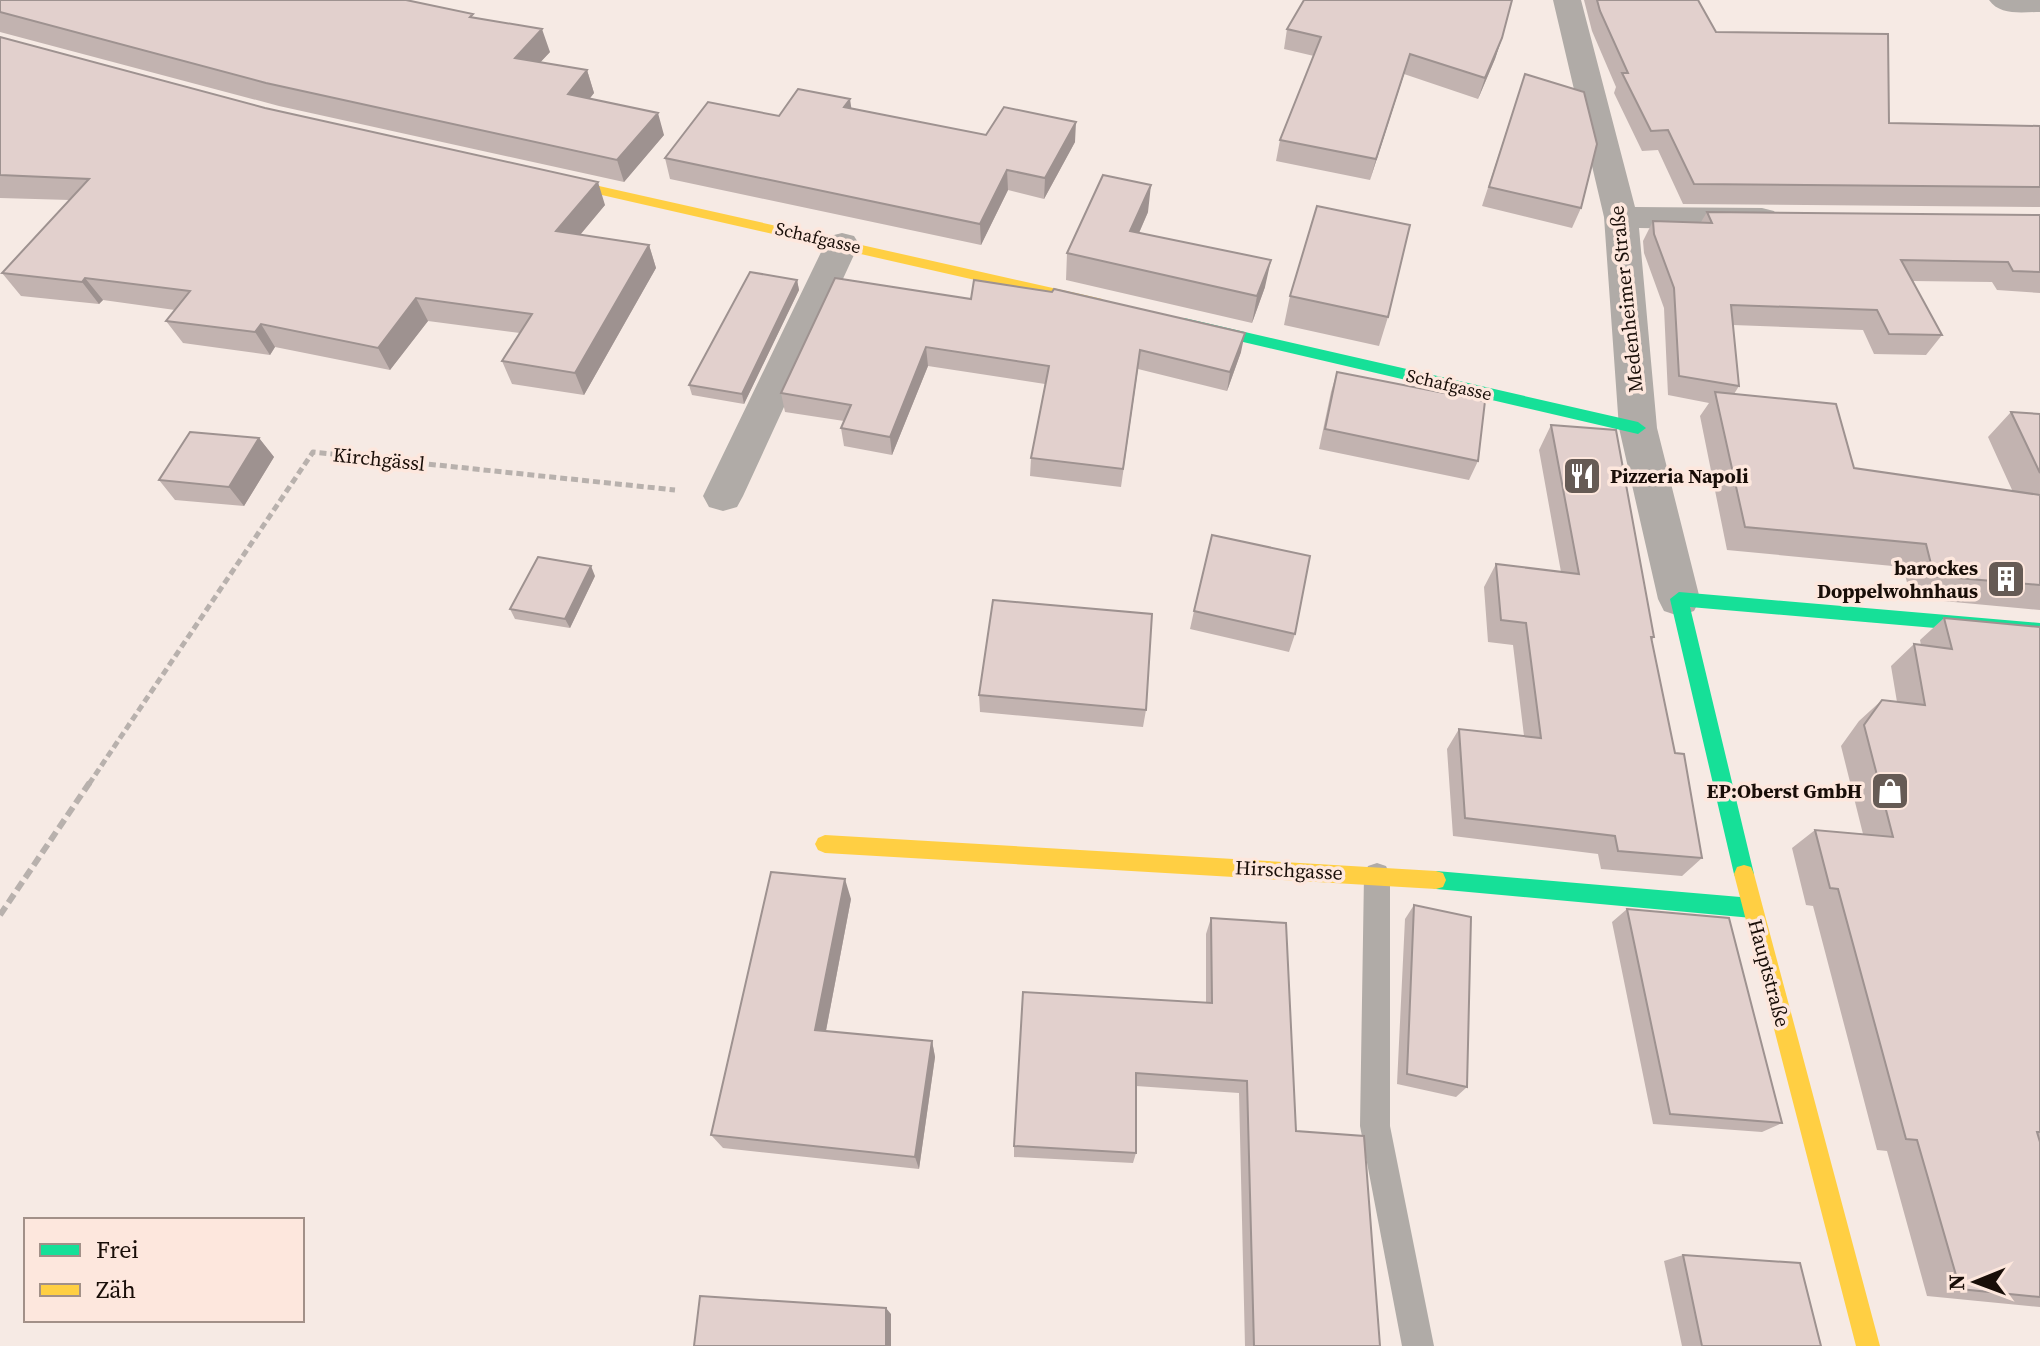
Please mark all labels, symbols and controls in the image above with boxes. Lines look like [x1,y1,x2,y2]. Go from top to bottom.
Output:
street label: Medenheimer Straße [1602,204,1650,394]
street label: Schafgasse [773,216,863,259]
street label: Schafgasse [1404,363,1494,406]
street label: Kirchgässl [332,440,426,478]
restaurant icon: Pizzeria Napoli [1561,455,1603,497]
place label: Pizzeria Napoli [1610,462,1749,490]
place label: barockes Doppelwohnhaus [1817,554,1978,605]
building icon: barockes Doppelwohnhaus [1985,558,2027,600]
shop icon: EP:Oberst GmbH [1869,770,1911,812]
place label: EP:Oberst GmbH [1707,777,1862,805]
street label: Hirschgasse [1234,853,1344,887]
street label: Hauptstraße [1741,916,1797,1030]
legend [24,1218,304,1322]
text: Frei [96,1233,139,1266]
north arrow [1936,1242,2016,1322]
text: Zäh [96,1273,136,1306]
text: N [1941,1274,1971,1291]

